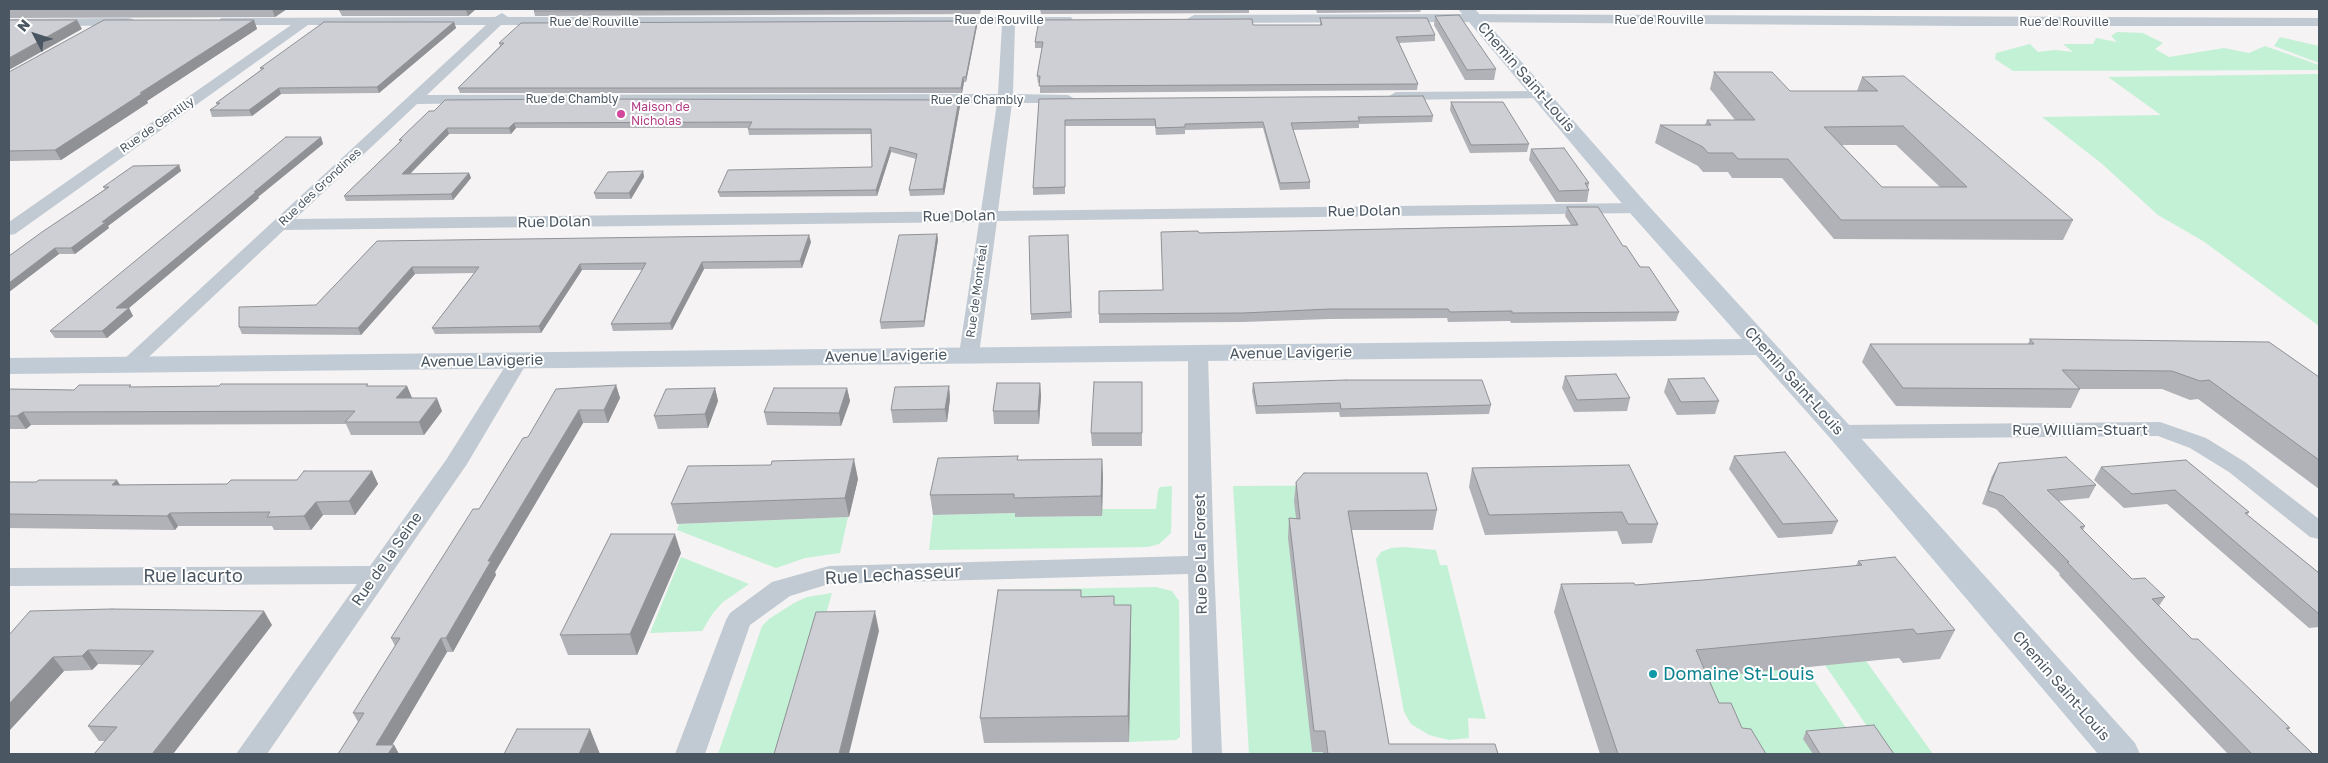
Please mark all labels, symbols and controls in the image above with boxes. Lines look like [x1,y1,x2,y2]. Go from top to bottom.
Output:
north arrow [10,10,60,60]
street label: Rue de Rouville [954,13,1044,27]
street label: Rue de Rouville [1614,13,1704,27]
street label: Rue de Rouville [549,15,639,29]
street label: Rue de Rouville [2019,15,2109,29]
text: N [13,16,33,35]
street label: Chemin Saint-Louis [1473,18,1579,136]
street label: Rue de Chambly [525,92,619,106]
street label: Rue de Chambly [930,93,1024,107]
street label: Rue de Gentilly [117,94,197,156]
place label: Maison de Nicholas [631,100,690,128]
marker: Maison de Nicholas [615,108,627,120]
street label: Rue des Grondines [276,145,364,229]
street label: Rue Dolan [1327,201,1401,221]
street label: Rue Dolan [922,206,996,226]
street label: Rue Dolan [517,212,591,232]
street label: Rue de Montréal [963,243,991,339]
street label: Chemin Saint-Louis [1741,323,1847,439]
street label: Avenue Lavigerie [1230,343,1352,363]
street label: Avenue Lavigerie [825,346,947,366]
street label: Avenue Lavigerie [421,351,543,371]
street label: Rue William-Stuart [2012,421,2148,439]
street label: Rue De La Forest [1191,493,1211,615]
street label: Rue de la Seine [348,509,426,609]
street label: Rue Lechasseur [824,561,962,589]
street label: Rue Iacurto [143,565,243,587]
street label: Chemin Saint-Louis [2008,627,2114,745]
place label: Domaine St-Louis [1663,663,1814,685]
marker: Domaine St-Louis [1647,668,1659,680]

